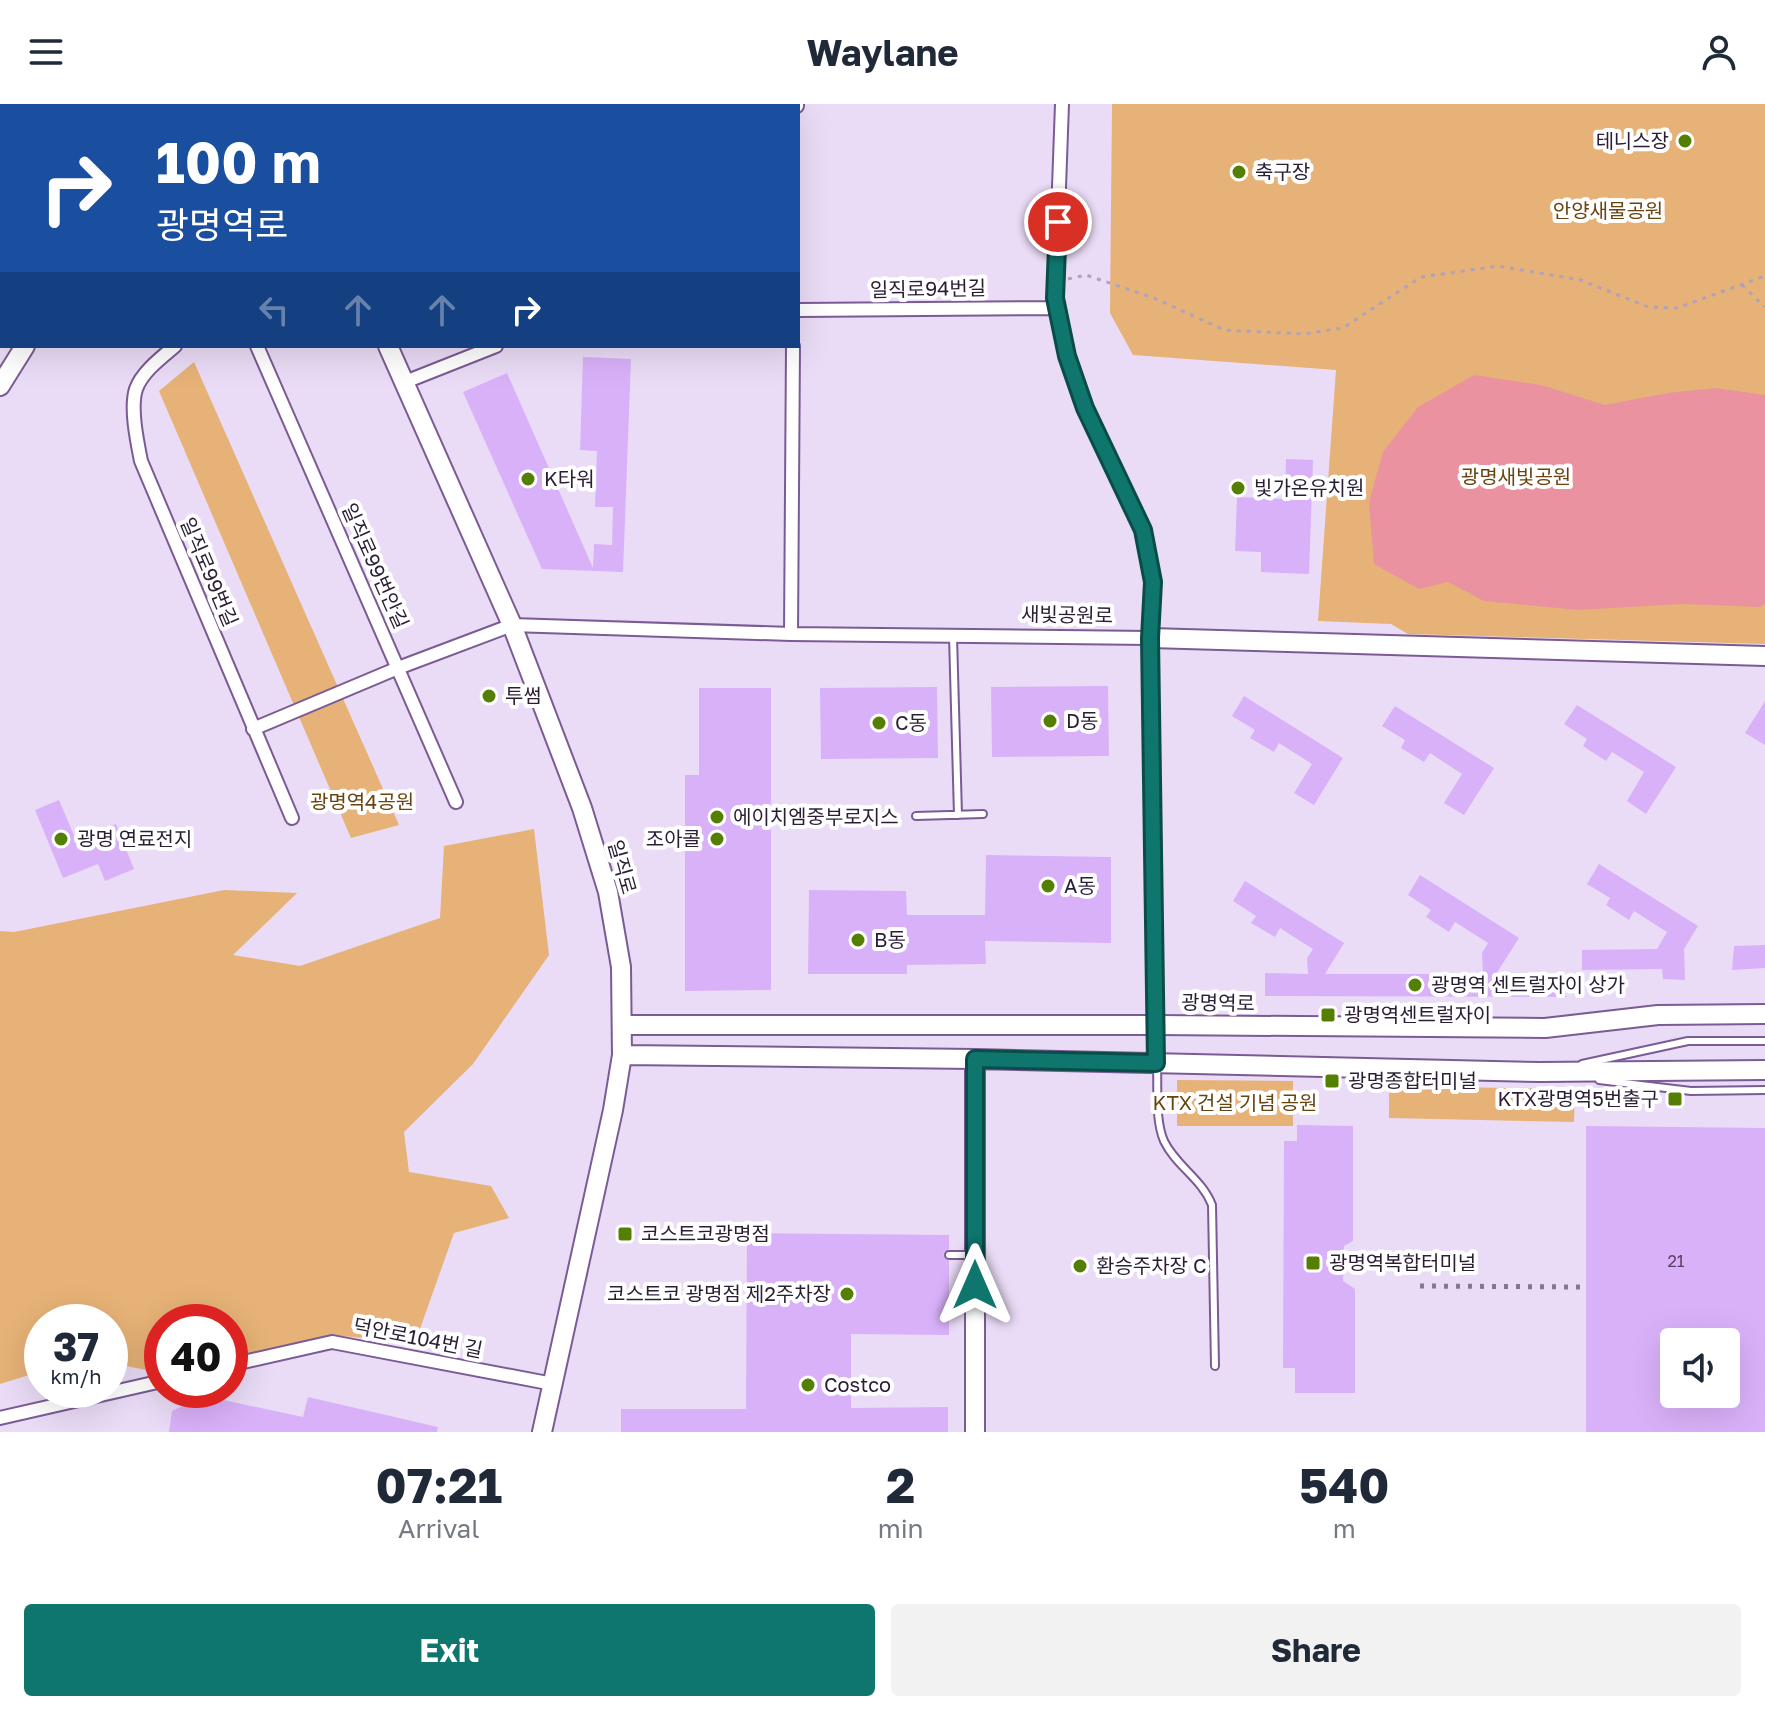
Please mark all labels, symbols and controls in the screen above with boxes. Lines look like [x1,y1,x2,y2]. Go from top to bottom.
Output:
icon: menu [24,30,68,74]
icon: person [1697,30,1741,74]
text: Waylane [806,31,959,74]
text: 100 m [156,128,321,195]
place label: 테니스장 [1595,128,1669,152]
marker: 테니스장 [1676,132,1694,150]
icon: right [24,136,128,240]
place label: 축구장 [1255,159,1310,183]
marker: 축구장 [1230,163,1248,181]
pin [1024,188,1092,256]
park label: 안양새물공원 [1553,198,1663,222]
icon: arrive [1036,200,1080,244]
text: 광명역로 [156,203,288,246]
street label: 일직로94번길 [870,275,986,301]
icon: left [252,288,296,332]
icon: ahead [336,288,380,332]
icon: ahead [420,288,464,332]
icon: right [504,288,548,332]
park label: 광명새빛공원 [1461,464,1571,488]
place label: K타워 [544,466,595,490]
marker: K타워 [519,470,537,488]
place label: 빛가온유치원 [1254,475,1364,499]
marker: 빛가온유치원 [1229,479,1247,497]
street label: 일직로99번안길 [338,499,414,632]
street label: 일직로99번길 [176,513,244,630]
street label: 새빛공원로 [1021,601,1113,627]
place label: 투썸 [505,683,542,707]
marker: 투썸 [480,687,498,705]
place label: D동 [1066,708,1098,732]
place label: C동 [895,710,927,734]
marker: D동 [1041,712,1059,730]
marker: C동 [870,714,888,732]
park label: 광명역4공원 [310,789,414,813]
place label: 에이치엠중부로지스 [733,804,899,828]
marker: 에이치엠중부로지스 [708,808,726,826]
place label: 광명 연료전지 [77,826,192,850]
place label: 조아콜 [646,826,701,850]
marker: 광명 연료전지 [52,830,70,848]
marker: 조아콜 [708,830,726,848]
street label: 일직로 [604,837,642,897]
place label: A동 [1064,873,1096,897]
marker: A동 [1039,877,1057,895]
place label: B동 [874,927,906,951]
marker: B동 [849,931,867,949]
place label: 광명역 센트럴자이 상가 [1431,972,1625,996]
marker: 광명역 센트럴자이 상가 [1406,976,1424,994]
street label: 광명역로 [1181,989,1255,1015]
place label: 광명역센트럴자이 [1344,1002,1491,1026]
marker: 광명역센트럴자이 [1319,1006,1337,1024]
place label: 광명종합터미널 [1348,1068,1477,1092]
marker: 광명종합터미널 [1323,1072,1341,1090]
place label: KTX광명역5번출구 [1498,1086,1659,1110]
park label: KTX 건설 기념 공원 [1153,1090,1317,1114]
marker: KTX광명역5번출구 [1666,1090,1684,1108]
place label: 코스트코광명점 [641,1221,770,1245]
marker: 코스트코광명점 [616,1225,634,1243]
position arrow [933,1243,1017,1327]
place label: 광명역복합터미널 [1329,1250,1476,1274]
house number: 21 [1667,1251,1685,1271]
place label: 환승주차장 C [1096,1253,1207,1277]
marker: 광명역복합터미널 [1304,1254,1322,1272]
marker: 환승주차장 C [1071,1257,1089,1275]
place label: 코스트코 광명점 제2주차장 [607,1281,831,1305]
marker: 코스트코 광명점 제2주차장 [838,1285,856,1303]
speed limit sign: 40 [144,1304,248,1408]
street label: 덕안로104번 길 [351,1313,485,1361]
text: 37 [53,1322,99,1370]
map controls [1660,1328,1740,1408]
button: sound [1660,1328,1740,1408]
text: km/h [51,1364,101,1388]
place label: Costco [824,1372,891,1396]
marker: Costco [799,1376,817,1394]
text: 07:21 [375,1456,502,1514]
text: 2 [886,1456,915,1514]
text: 540 [1299,1456,1390,1514]
text: Arrival [398,1513,480,1544]
text: min [878,1513,924,1544]
text: m [1333,1513,1356,1544]
button: Exit [24,1604,875,1696]
button: Share [891,1604,1741,1696]

